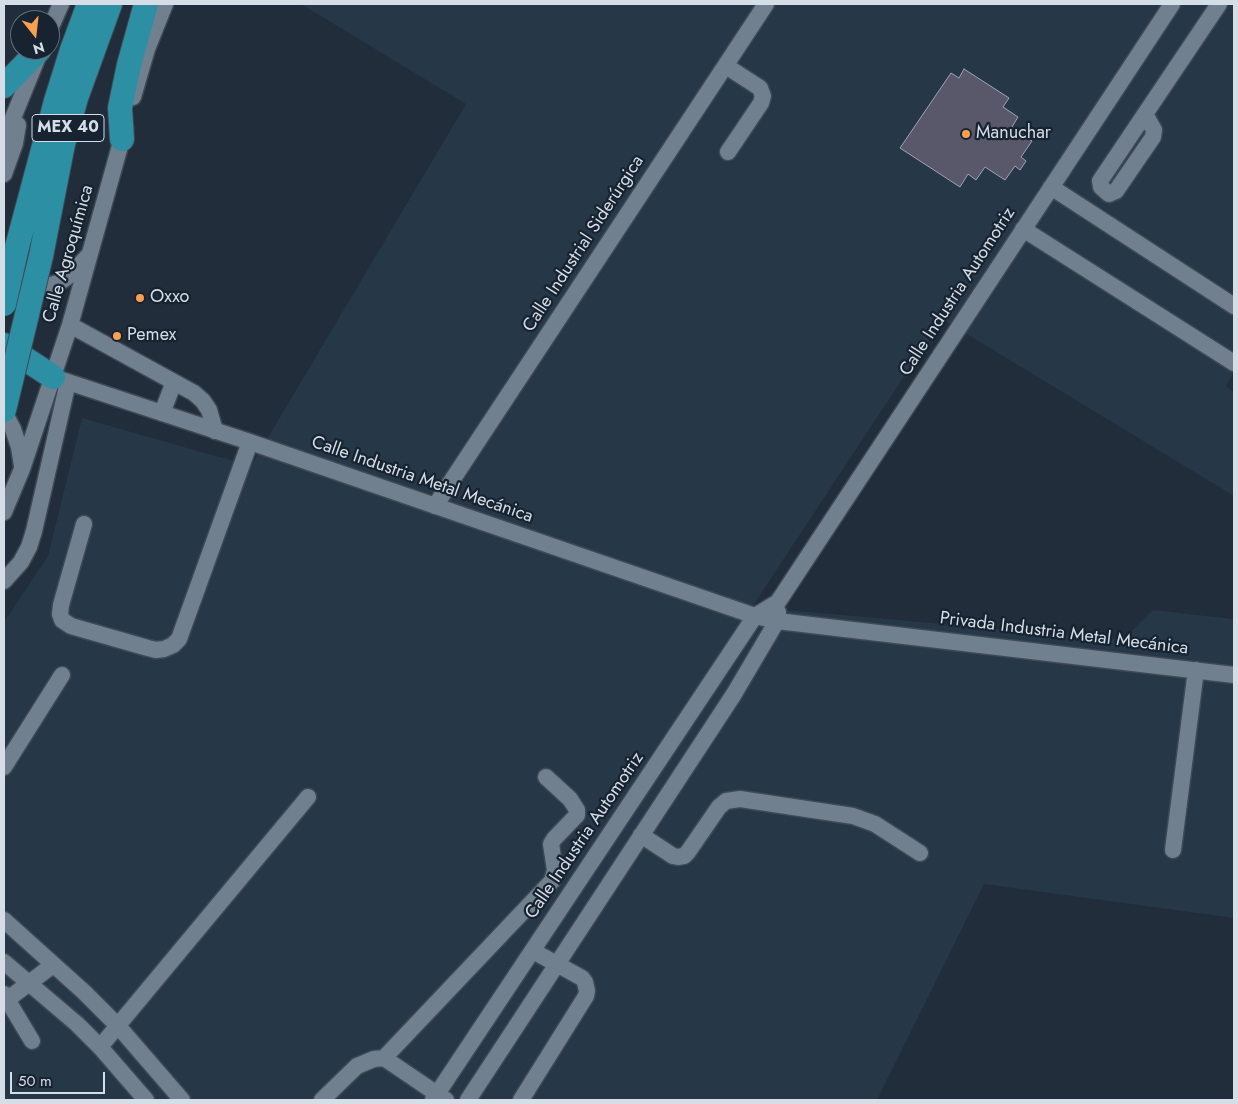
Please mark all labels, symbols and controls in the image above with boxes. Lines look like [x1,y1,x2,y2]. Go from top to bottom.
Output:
north arrow [10,10,60,60]
text: N [31,37,47,60]
road number: MEX 40 [32,115,104,142]
place label: Manuchar [976,123,1051,145]
marker: Manuchar [960,128,972,140]
street label: Calle Industrial Siderúrgica [519,152,649,336]
street label: Calle Agroquímica [39,183,99,325]
street label: Calle Industria Automotriz [895,204,1021,380]
place label: Oxxo [150,287,189,309]
marker: Oxxo [134,292,146,304]
place label: Pemex [127,325,176,347]
marker: Pemex [111,330,123,342]
street label: Calle Industria Metal Mecánica [308,432,536,528]
street label: Privada Industria Metal Mecánica [938,608,1190,660]
street label: Calle Industria Automotriz [521,749,649,923]
scale bar [12,1062,108,1094]
text: 50 m [18,1070,52,1092]

